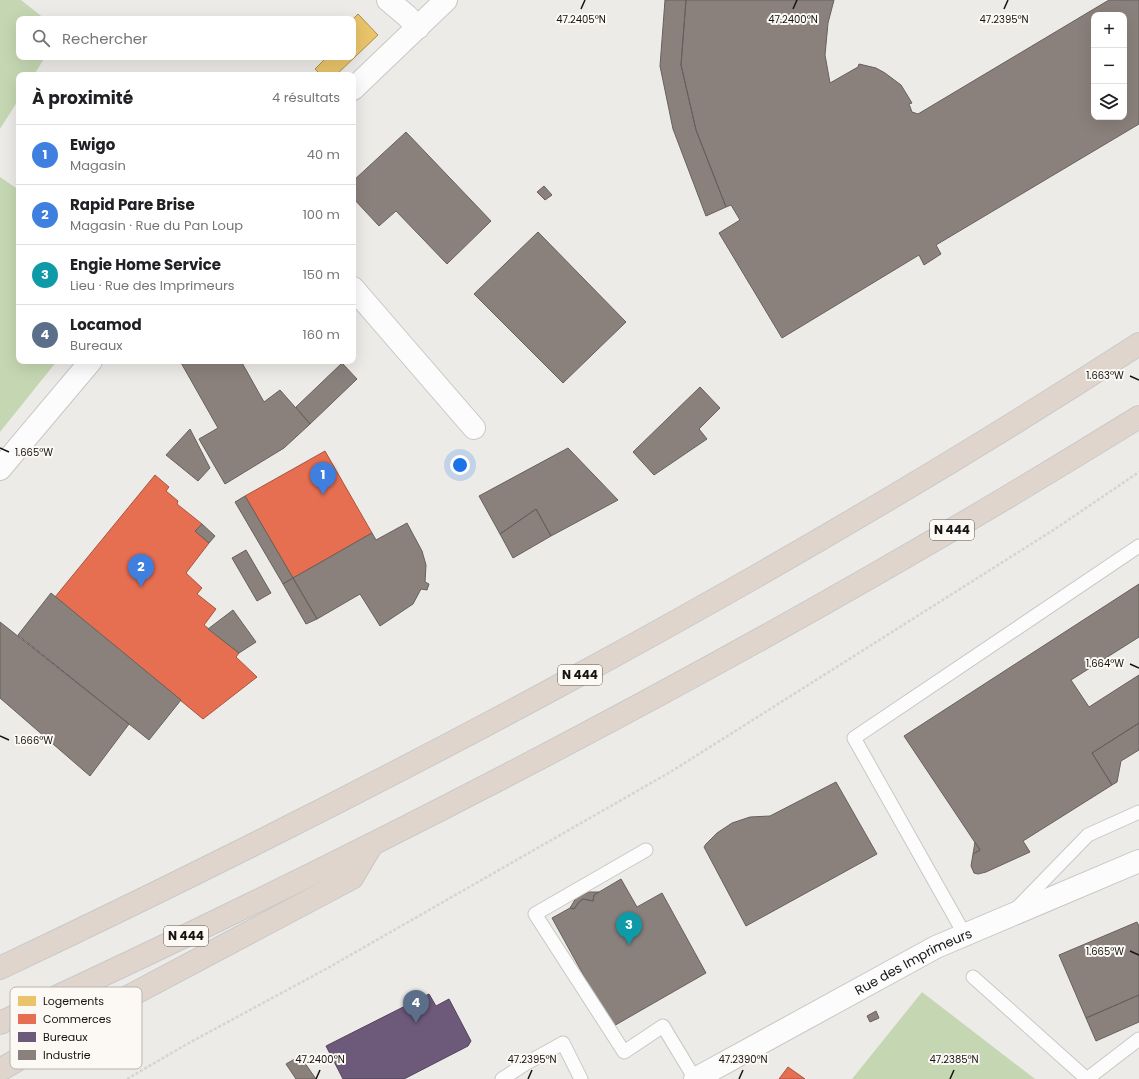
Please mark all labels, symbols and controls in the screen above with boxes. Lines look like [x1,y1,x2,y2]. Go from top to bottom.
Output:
text: 47.2405°N [556,12,606,27]
text: 47.2400°N [768,12,818,27]
text: 47.2395°N [979,12,1029,27]
map controls [1091,12,1127,120]
button: + [1091,12,1127,48]
search box [16,16,356,60]
icon: search [30,27,52,49]
text: Rechercher [62,28,148,49]
button: − [1091,48,1127,84]
button: layers [1091,84,1127,120]
text: À proximité [32,86,133,110]
text: 4 résultats [272,88,340,107]
text: Ewigo [70,134,115,155]
text: 1 [43,145,47,164]
text: 40 m [307,145,340,164]
text: Magasin [70,156,126,175]
text: Rapid Pare Brise [70,194,195,215]
text: 2 [41,205,49,224]
text: 100 m [303,205,340,224]
text: Magasin · Rue du Pan Loup [70,216,243,235]
text: Engie Home Service [70,254,221,275]
text: 3 [41,265,49,284]
text: 150 m [303,265,340,284]
text: Lieu · Rue des Imprimeurs [70,276,235,295]
text: Locamod [70,314,142,335]
text: 4 [41,325,49,344]
text: 160 m [303,325,340,344]
text: Bureaux [70,336,123,355]
text: 1.663°W [1086,368,1124,383]
text: 1.665°W [15,445,53,460]
your location [450,455,470,475]
pin: 1 [310,462,336,495]
road number: N 444 [930,520,974,540]
pin: 2 [128,554,154,587]
text: 1.664°W [1086,656,1124,671]
road number: N 444 [558,665,602,685]
text: 1.666°W [15,733,53,748]
pin: 3 [616,912,642,945]
street label: Rue des Imprimeurs [851,924,975,1000]
road number: N 444 [164,926,208,946]
text: 1.665°W [1086,944,1124,959]
legend [10,987,142,1069]
pin: 4 [403,990,429,1023]
text: Logements [43,993,104,1009]
text: Commerces [43,1011,112,1027]
text: Bureaux [43,1029,88,1045]
text: Industrie [43,1047,91,1063]
text: 47.2400°N [295,1052,345,1067]
text: 47.2395°N [507,1052,557,1067]
text: 47.2390°N [718,1052,768,1067]
text: 47.2385°N [929,1052,979,1067]

